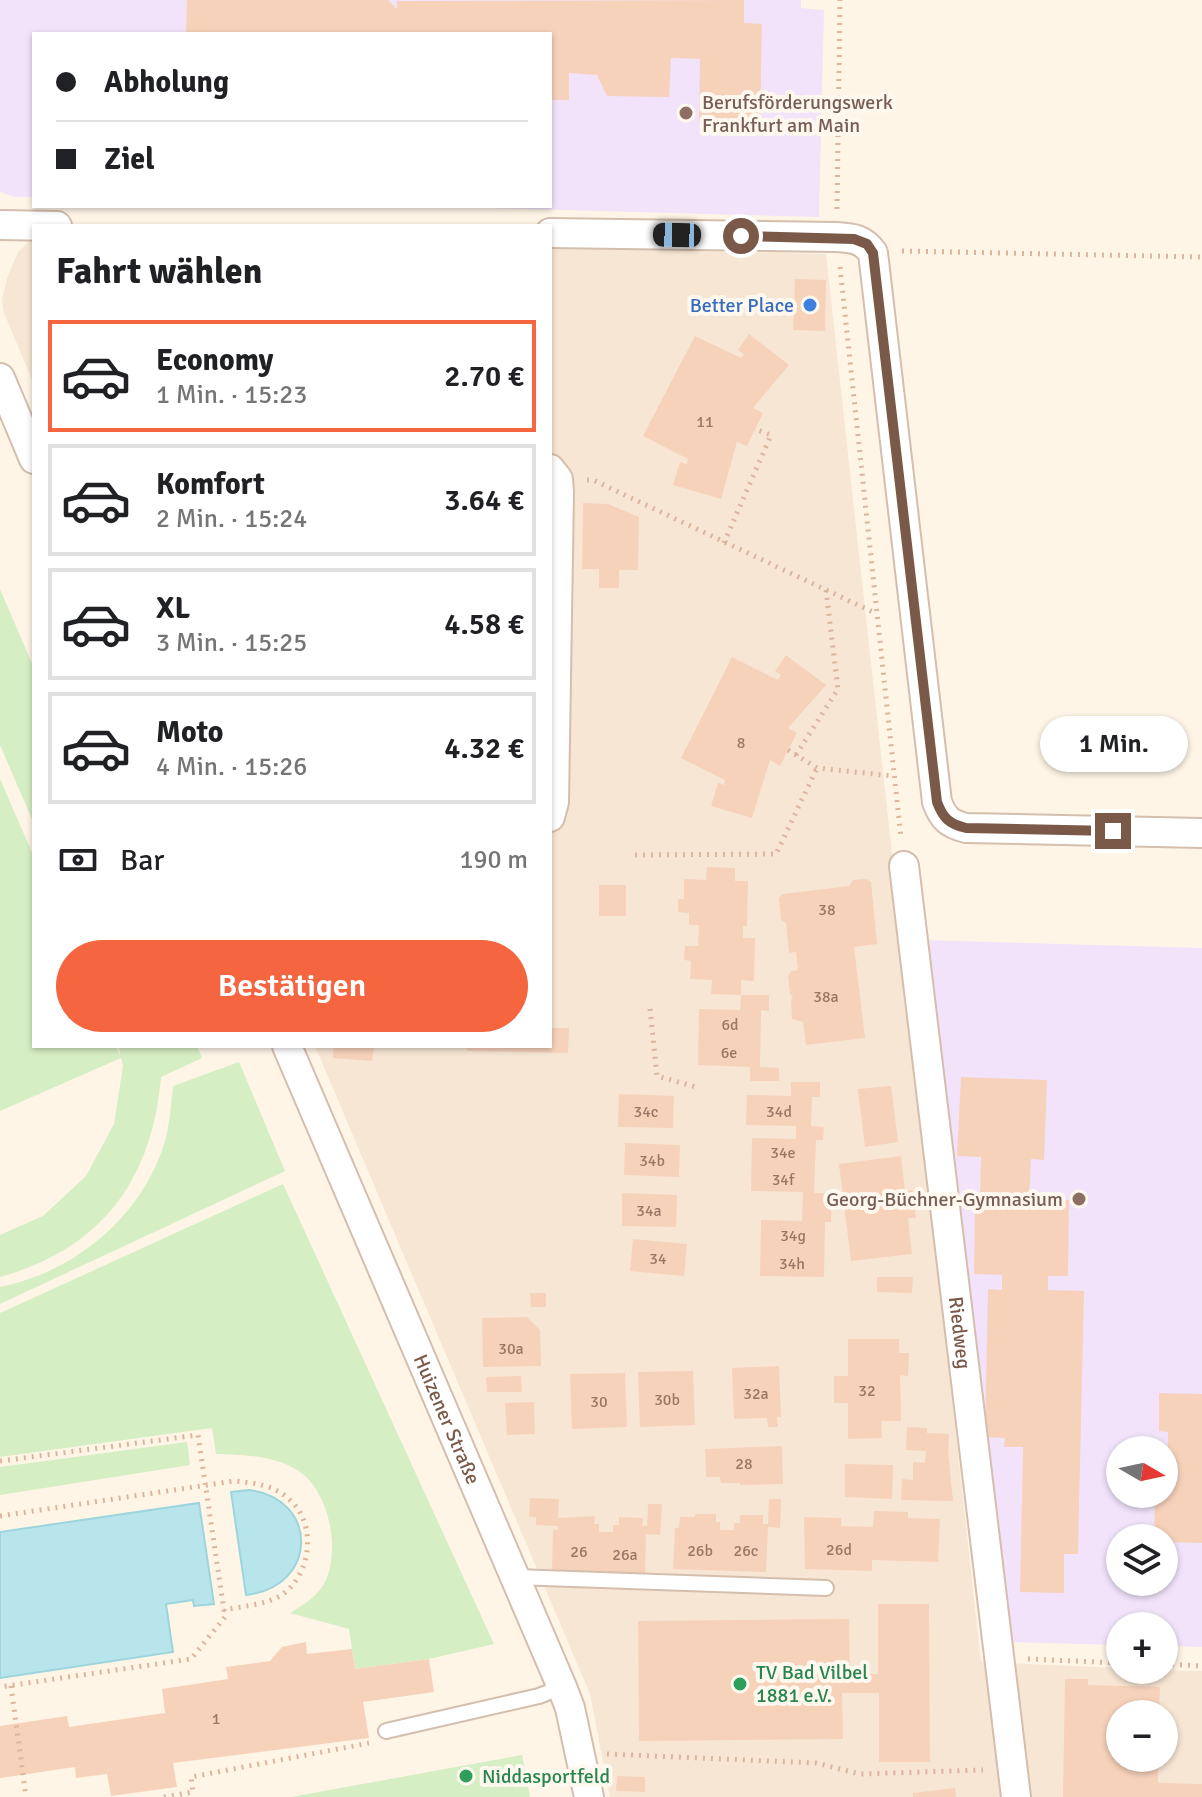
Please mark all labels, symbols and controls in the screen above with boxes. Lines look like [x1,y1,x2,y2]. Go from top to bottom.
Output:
text: Abholung [104,64,229,101]
place label: Berufsförderungswerk Frankfurt am Main [702,90,893,138]
marker: Berufsförderungswerk Frankfurt am Main [677,104,695,122]
text: Ziel [104,141,155,178]
route start [723,218,759,254]
car [653,223,701,247]
text: Fahrt wählen [56,249,262,294]
place label: Better Place [690,293,794,318]
marker: Better Place [801,296,819,314]
icon: car [60,340,132,412]
text: Economy [156,342,273,379]
text: 2.70 € [444,358,524,395]
text: 1 Min. · 15:23 [156,379,307,411]
house number: 11 [696,412,714,432]
icon: car [60,464,132,536]
text: Komfort [156,466,265,503]
text: 3.64 € [444,482,524,519]
text: 2 Min. · 15:24 [156,503,307,535]
icon: car [60,588,132,660]
text: XL [156,590,190,627]
text: 4.58 € [444,606,524,643]
text: 3 Min. · 15:25 [156,627,307,659]
icon: car [60,712,132,784]
text: Moto [156,714,223,751]
callout: 1 Min. [1039,715,1187,771]
text: 1 Min. [1079,728,1149,760]
text: 4.32 € [444,730,524,767]
house number: 8 [737,733,745,753]
text: 4 Min. · 15:26 [156,751,307,783]
route end [1095,813,1131,849]
icon: cash [56,838,100,882]
text: Bar [120,842,164,879]
text: 190 m [459,844,528,876]
house number: 38 [818,900,836,920]
button: Bestätigen [56,940,528,1032]
house number: 38a [813,987,839,1007]
house number: 6d [721,1015,739,1035]
house number: 6e [721,1043,737,1063]
house number: 34c [634,1102,658,1122]
house number: 34d [766,1102,792,1122]
house number: 34e [770,1143,796,1163]
house number: 34b [639,1151,665,1171]
house number: 34f [772,1170,795,1190]
place label: Georg-Büchner-Gymnasium [826,1187,1063,1212]
marker: Georg-Büchner-Gymnasium [1070,1190,1088,1208]
house number: 34a [636,1201,662,1221]
house number: 34g [780,1226,806,1246]
house number: 34 [649,1249,667,1269]
house number: 34h [779,1254,805,1274]
street label: Riedweg [943,1295,976,1370]
house number: 30a [498,1339,524,1359]
street label: Huizener Straße [408,1350,486,1488]
house number: 32 [858,1381,876,1401]
house number: 32a [743,1384,769,1404]
house number: 30b [654,1390,680,1410]
house number: 30 [590,1392,608,1412]
north arrow [1106,1436,1178,1508]
map controls [1106,1436,1178,1772]
house number: 28 [735,1454,753,1474]
button: layers [1106,1524,1178,1596]
house number: 26d [826,1540,852,1560]
house number: 26b [687,1541,713,1561]
house number: 26c [734,1541,758,1561]
house number: 26 [570,1542,588,1562]
house number: 26a [612,1545,638,1565]
button: + [1106,1612,1178,1684]
place label: TV Bad Vilbel 1881 e.V. [756,1660,868,1708]
marker: TV Bad Vilbel 1881 e.V. [731,1675,749,1693]
button: − [1106,1700,1178,1772]
house number: 1 [212,1709,220,1729]
place label: Niddasportfeld [482,1764,610,1789]
marker: Niddasportfeld [457,1767,475,1785]

